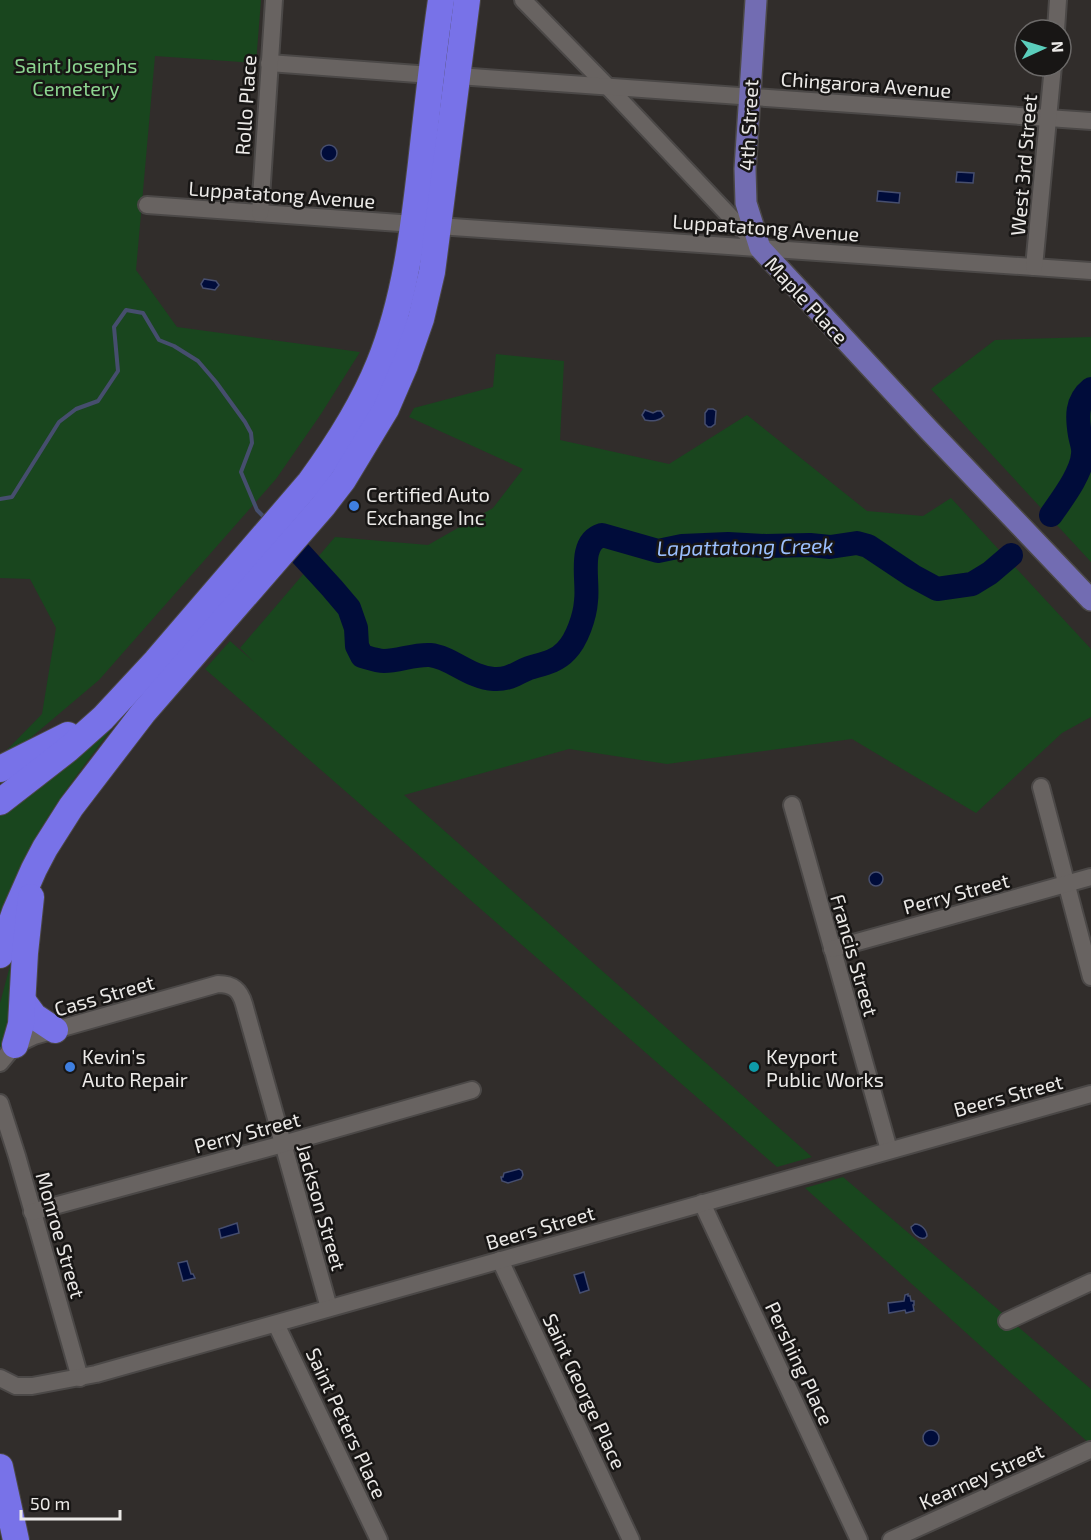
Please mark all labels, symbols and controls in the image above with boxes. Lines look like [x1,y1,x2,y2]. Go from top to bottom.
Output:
north arrow [1013,18,1073,78]
text: N [1049,40,1068,53]
park label: Saint Josephs Cemetery [15,53,137,100]
street label: Rollo Place [230,54,260,156]
street label: Chingarora Avenue [780,66,952,102]
street label: 4th Street [734,78,762,171]
street label: West 3rd Street [1005,93,1041,237]
street label: Luppatatong Avenue [188,175,376,213]
street label: Luppatatong Avenue [672,208,860,246]
street label: Maple Place [761,251,853,349]
place label: Certified Auto Exchange Inc [366,482,490,529]
marker: Certified Auto Exchange Inc [347,499,361,513]
water label: Lapattatong Creek [656,532,834,560]
street label: Perry Street [900,867,1012,919]
street label: Francis Street [826,891,884,1019]
street label: Cass Street [51,969,157,1021]
place label: Kevin's Auto Repair [82,1044,188,1091]
place label: Keyport Public Works [766,1044,884,1091]
marker: Kevin's Auto Repair [63,1060,77,1074]
marker: Keyport Public Works [747,1060,761,1074]
street label: Beers Street [951,1069,1066,1121]
street label: Perry Street [191,1106,303,1158]
street label: Jackson Street [292,1141,352,1274]
street label: Monroe Street [31,1169,91,1301]
street label: Beers Street [483,1200,598,1254]
street label: Pershing Place [761,1297,839,1429]
street label: Saint George Place [538,1309,632,1473]
street label: Saint Peters Place [302,1344,392,1502]
street label: Kearney Street [915,1438,1047,1514]
scale bar [21,1483,120,1521]
text: 50 m [30,1492,70,1514]

